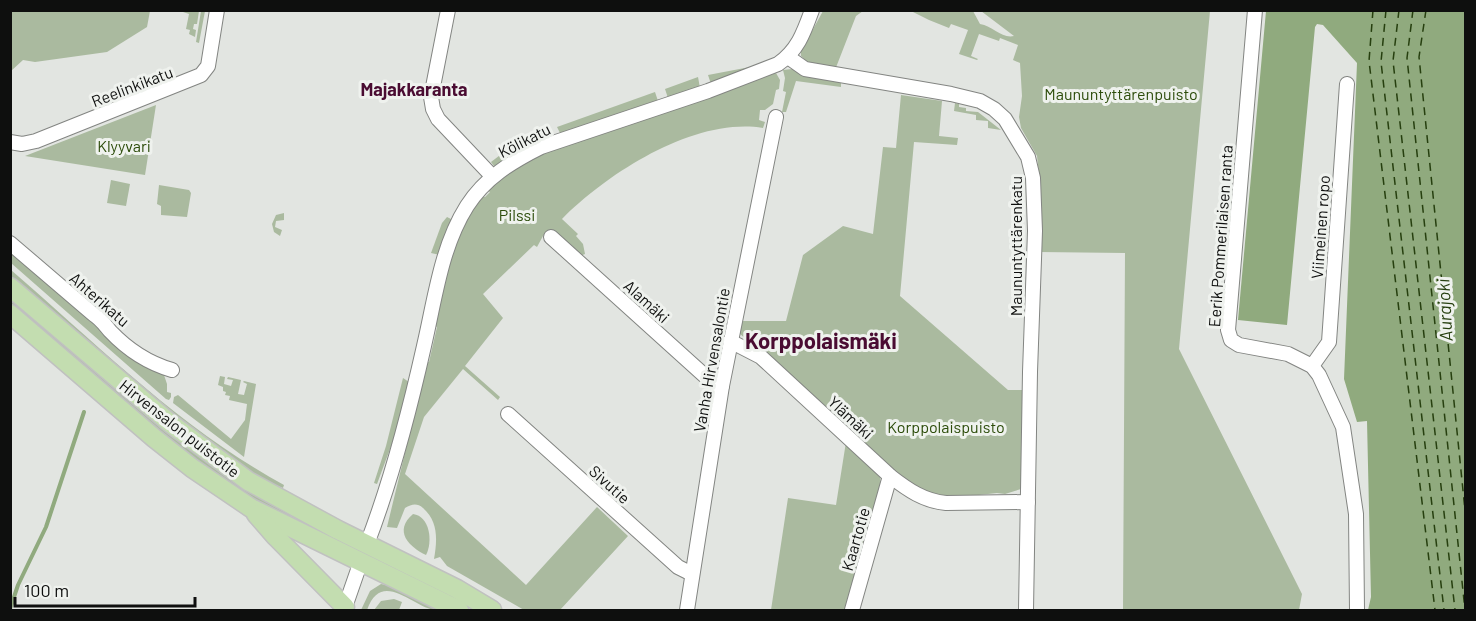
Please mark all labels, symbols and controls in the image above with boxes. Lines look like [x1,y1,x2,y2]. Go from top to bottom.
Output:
street label: Reelinkikatu [89,62,175,110]
district label: Majakkaranta [360,78,468,100]
park label: Maununtyttärenpuisto [1044,84,1198,103]
street label: Kölikatu [495,119,553,161]
park label: Klyyvari [97,136,151,155]
street label: Eerik Pommerilaisen ranta [1204,144,1236,328]
street label: Viimeinen ropo [1307,174,1333,280]
street label: Maununtyttärenkatu [1006,176,1025,316]
park label: Pilssi [499,205,535,224]
street label: Ahterikatu [66,268,134,330]
street label: Alamäki [620,276,674,326]
water label: Aurajoki [1431,278,1457,342]
street label: Vanha Hirvensalontie [689,286,733,434]
district label: Korppolaismäki [745,327,897,353]
street label: Hirvensalon puistotie [116,375,244,481]
street label: Ylämäki [825,392,877,442]
park label: Korppolaispuisto [887,417,1005,436]
street label: Sivutie [586,461,634,507]
street label: Kaartotie [837,505,873,573]
scale bar [15,570,195,608]
text: 100 m [24,579,69,601]

